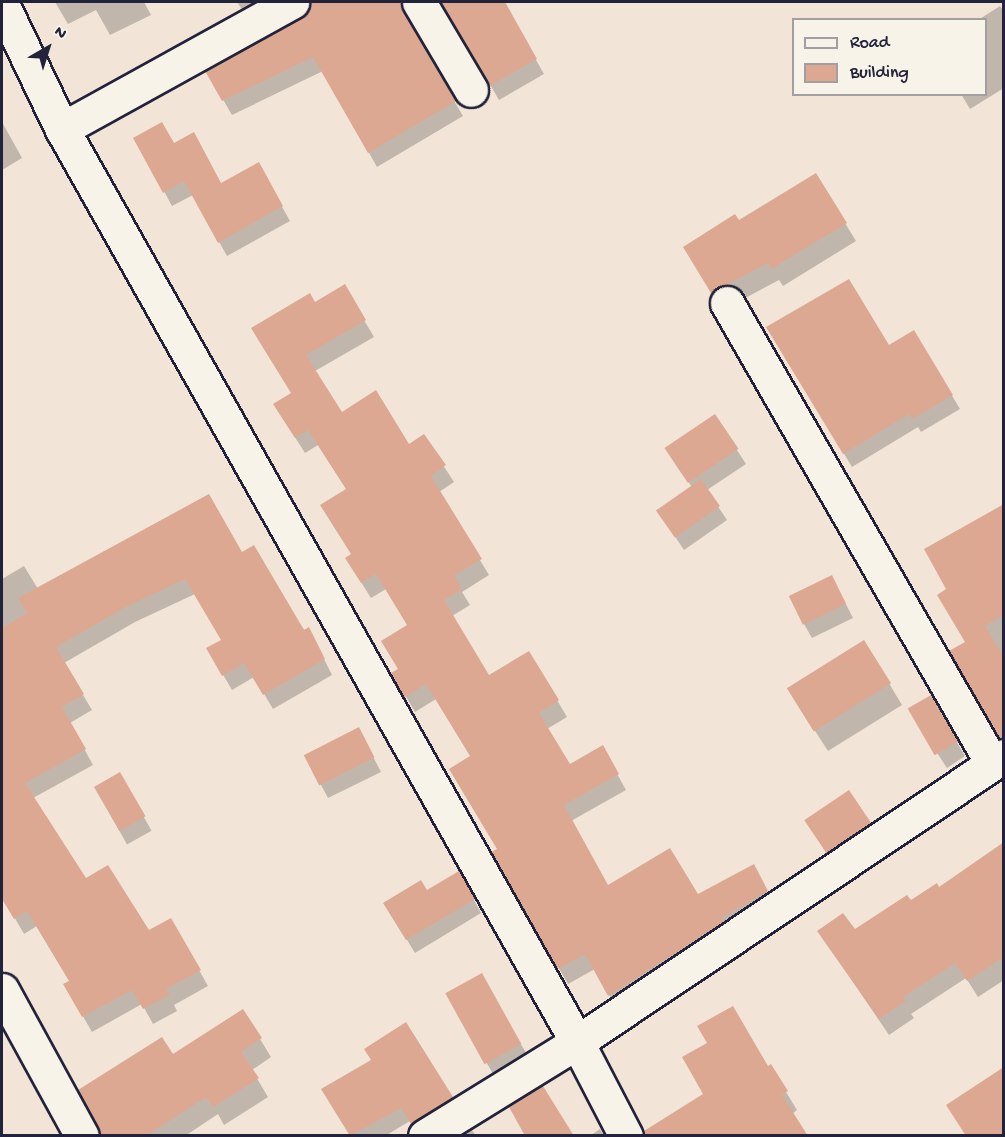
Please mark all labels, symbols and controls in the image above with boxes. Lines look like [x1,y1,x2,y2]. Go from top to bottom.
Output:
north arrow [18,18,78,78]
legend [792,18,987,96]
text: N [50,23,70,44]
text: Road [850,33,889,54]
text: Building [850,63,909,84]

